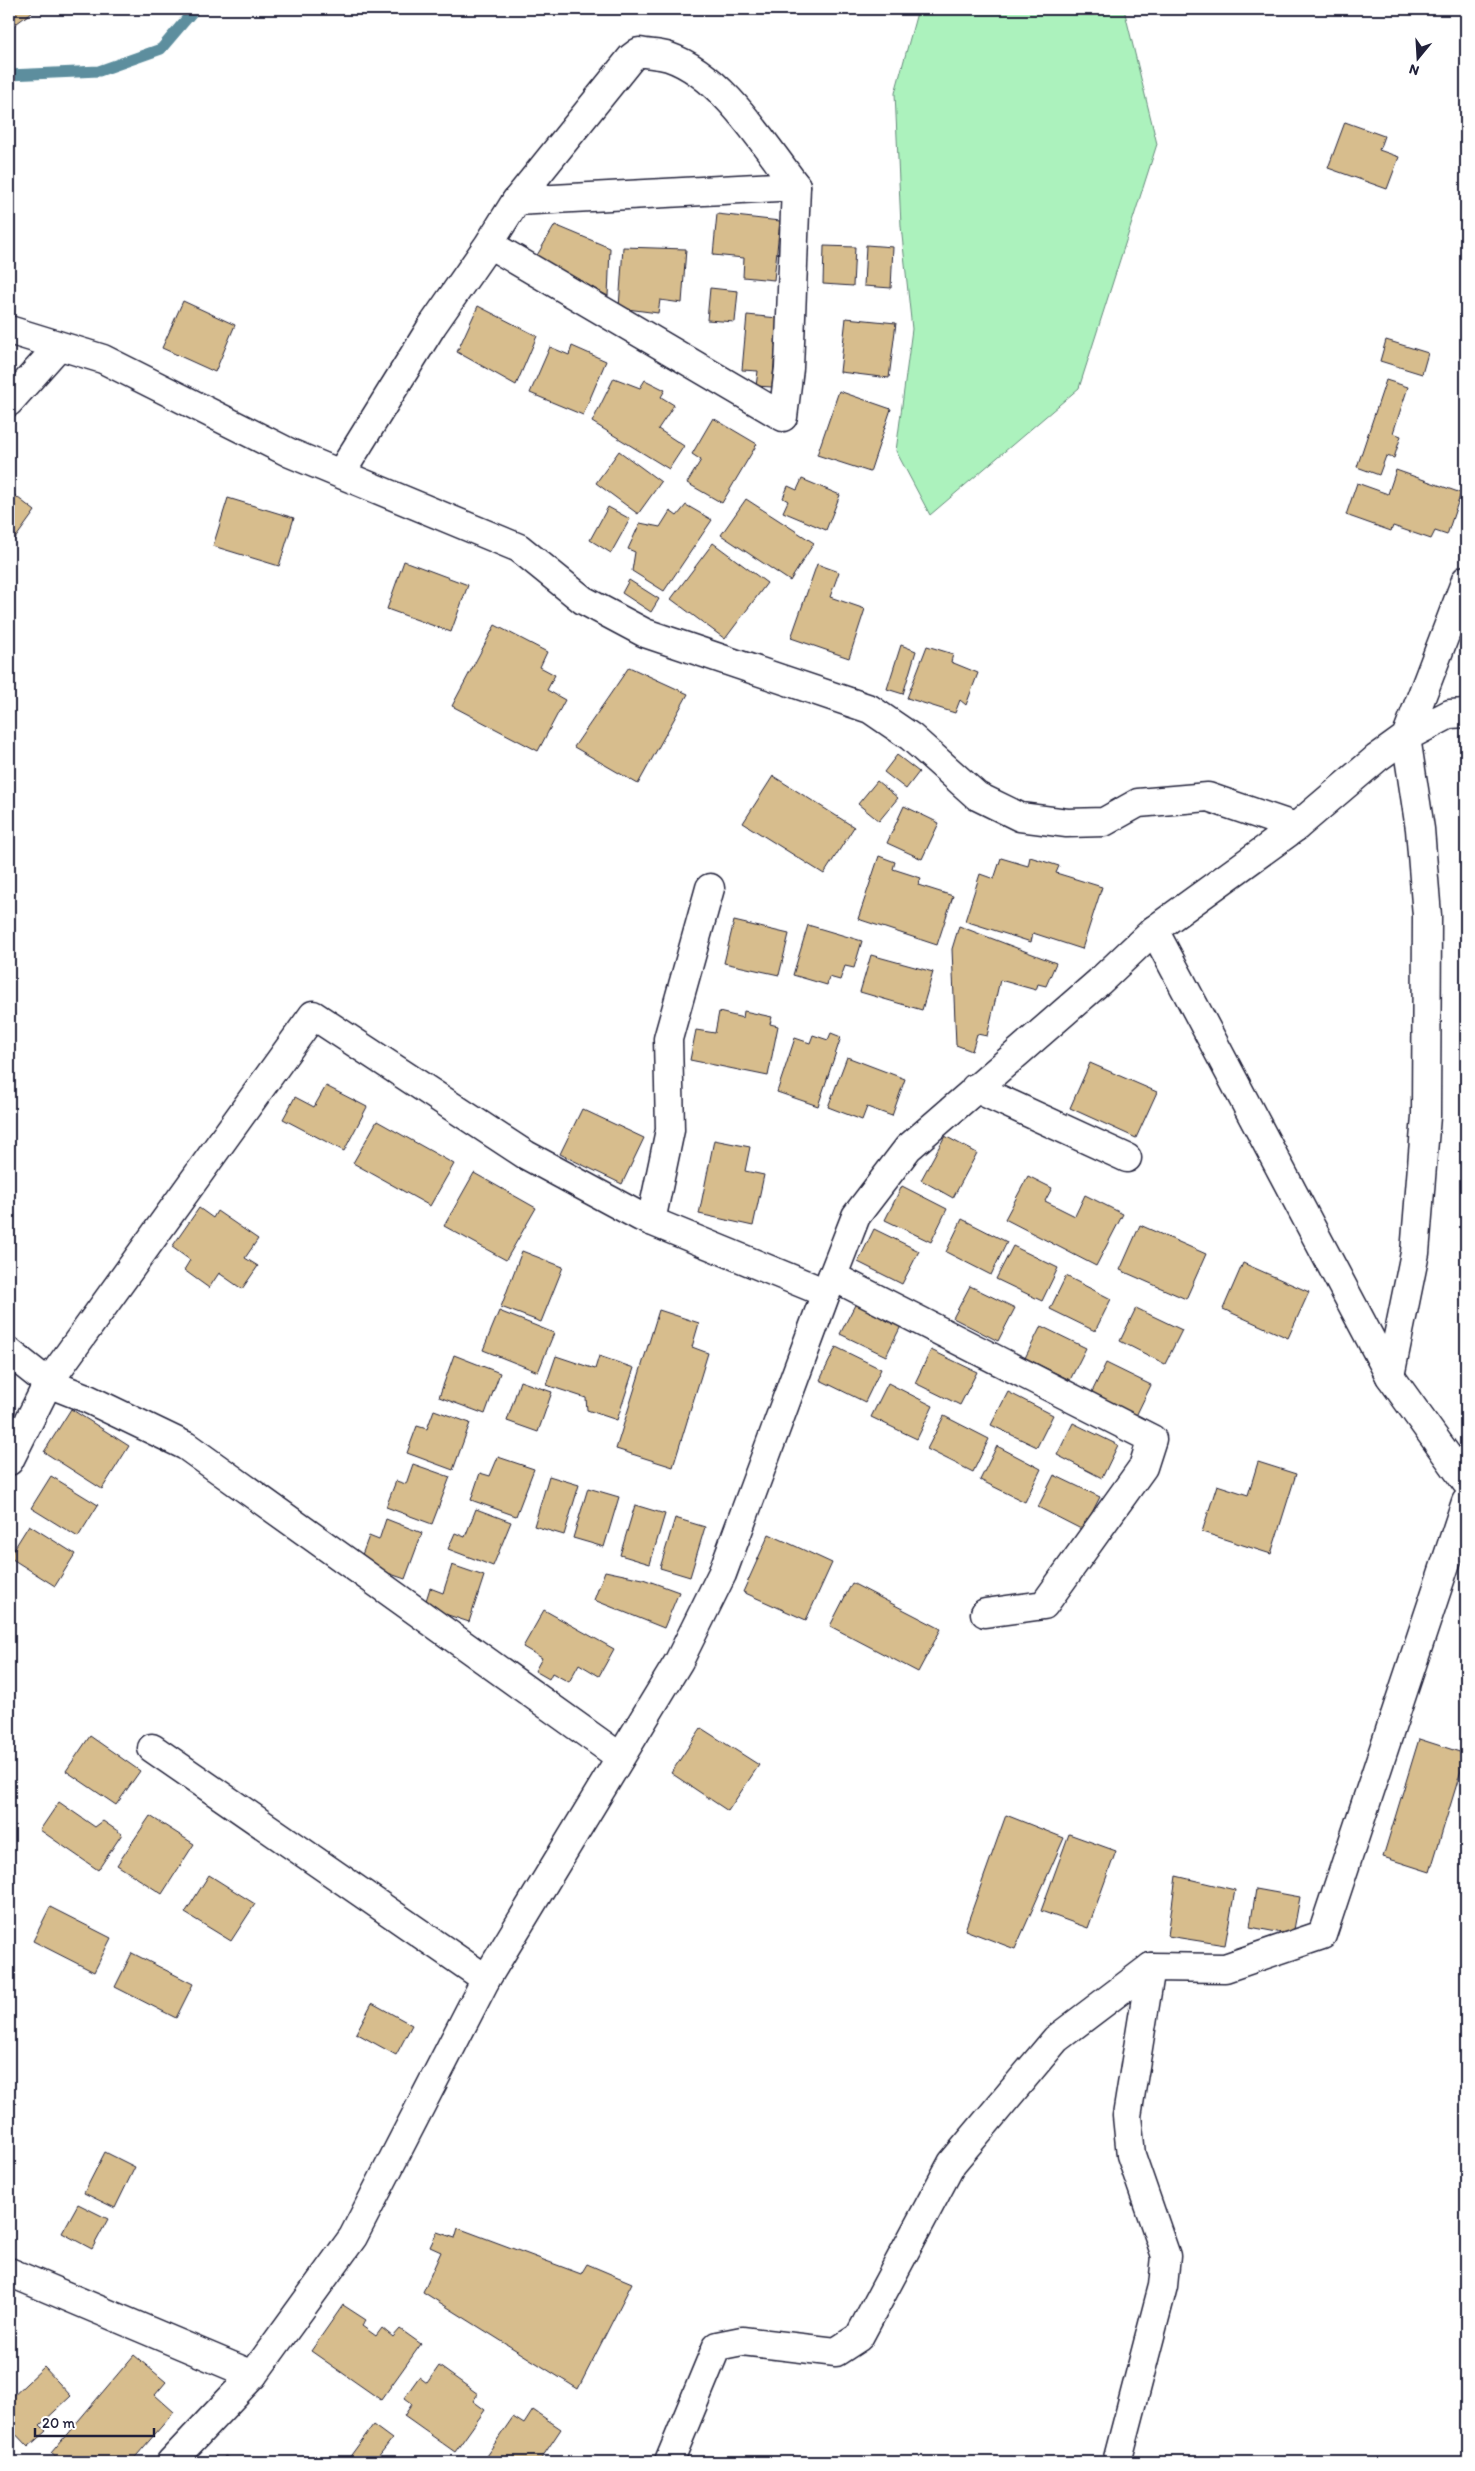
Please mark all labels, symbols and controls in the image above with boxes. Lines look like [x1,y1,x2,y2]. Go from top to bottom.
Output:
north arrow [1392,32,1442,82]
text: N [1407,60,1421,79]
scale bar [35,2406,154,2438]
text: 20 m [42,2414,76,2432]

